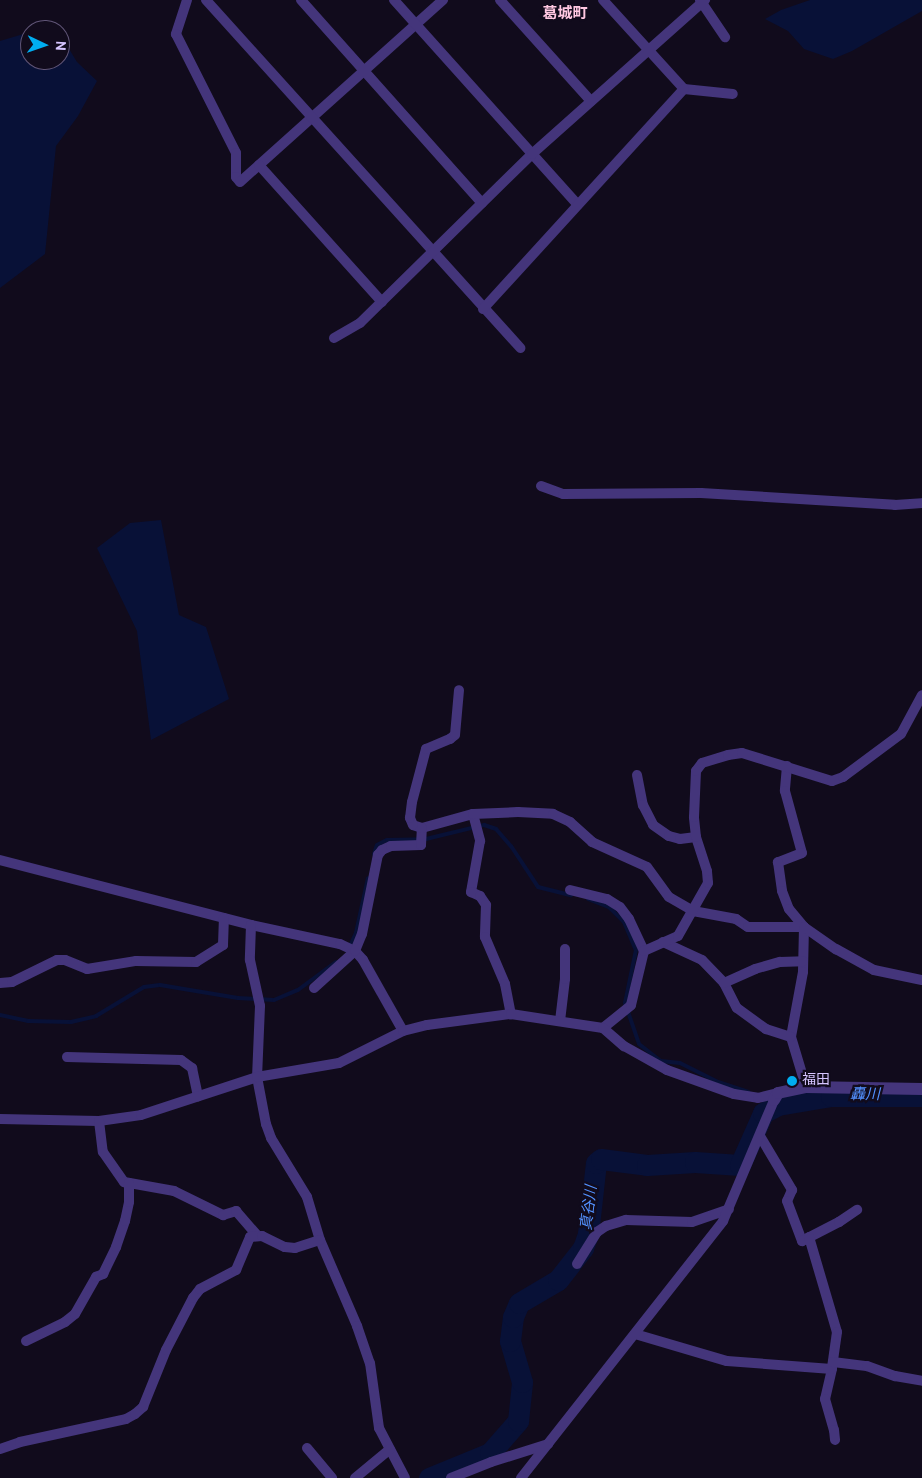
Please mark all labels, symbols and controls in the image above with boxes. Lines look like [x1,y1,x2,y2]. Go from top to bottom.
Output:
district label: 葛城町 [543,6,587,24]
north arrow [20,20,70,70]
text: N [51,40,68,51]
place label: 福田 [802,1073,830,1089]
marker: 福田 [786,1075,798,1087]
water label: 轟川 [850,1087,880,1105]
water label: 真谷川 [578,1185,602,1231]

